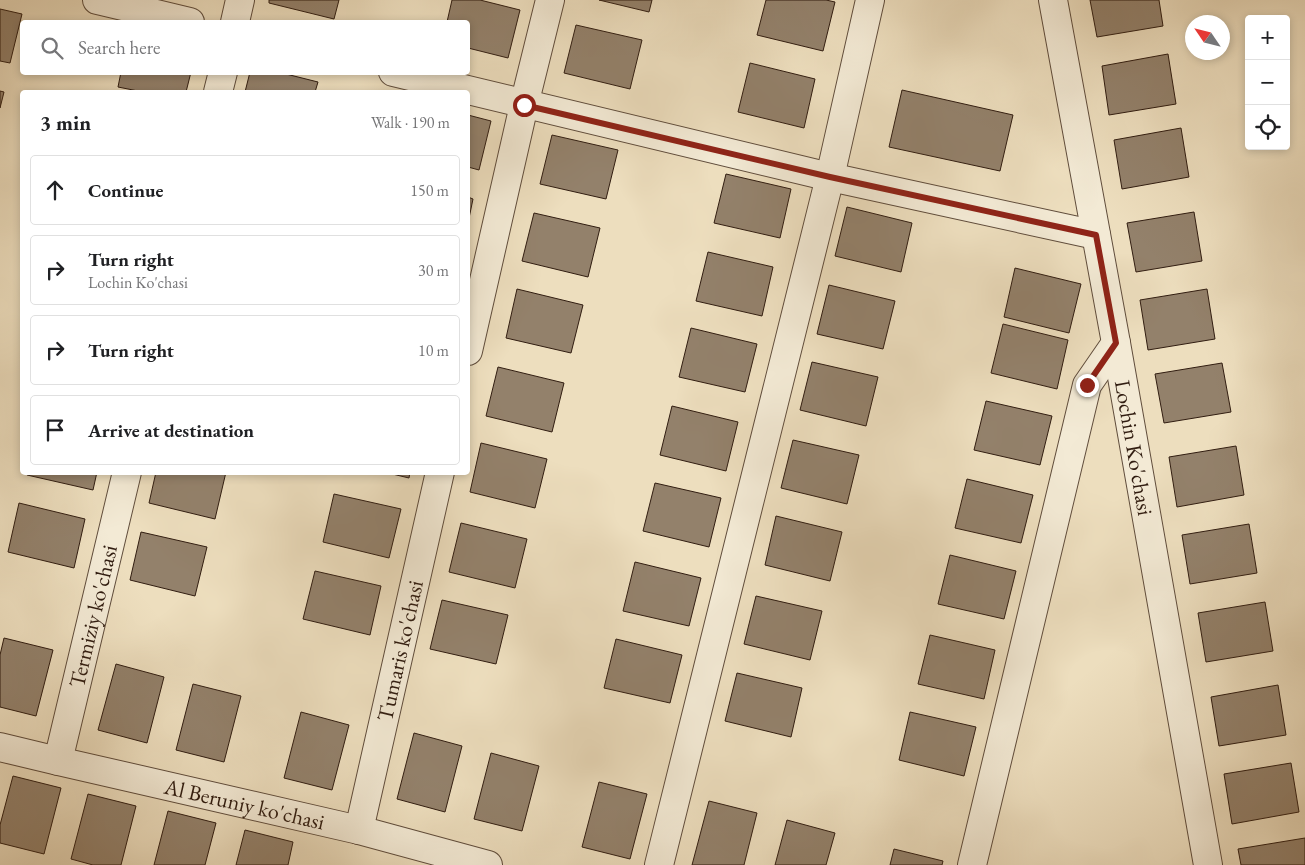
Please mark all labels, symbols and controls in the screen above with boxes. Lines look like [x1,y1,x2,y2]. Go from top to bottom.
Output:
north arrow [1185,15,1230,60]
map controls [1245,15,1290,150]
button: + [1245,15,1290,60]
search box [20,20,470,75]
icon: search [38,34,66,62]
text: Search here [78,35,160,60]
button: − [1245,60,1290,105]
route start [513,94,536,117]
button: locate [1245,105,1290,150]
text: 3 min [40,109,91,136]
text: Walk · 190 m [371,112,450,133]
icon: ahead [41,176,69,204]
text: Continue [88,178,163,203]
text: 150 m [410,180,449,201]
text: Turn right [88,247,174,272]
icon: right [41,256,69,284]
text: 30 m [418,260,449,281]
text: Lochin Ko'chasi [88,272,188,293]
icon: right [41,336,69,364]
text: Turn right [88,338,174,363]
text: 10 m [418,340,449,361]
route end [1076,374,1099,397]
street label: Lochin Ko'chasi [1108,377,1161,518]
icon: arrive [41,416,69,444]
text: Arrive at destination [88,418,254,443]
street label: Termiziy ko'chasi [62,542,124,690]
street label: Tumaris ko'chasi [370,577,430,724]
street label: Al Beruniy ko'chasi [161,771,328,836]

